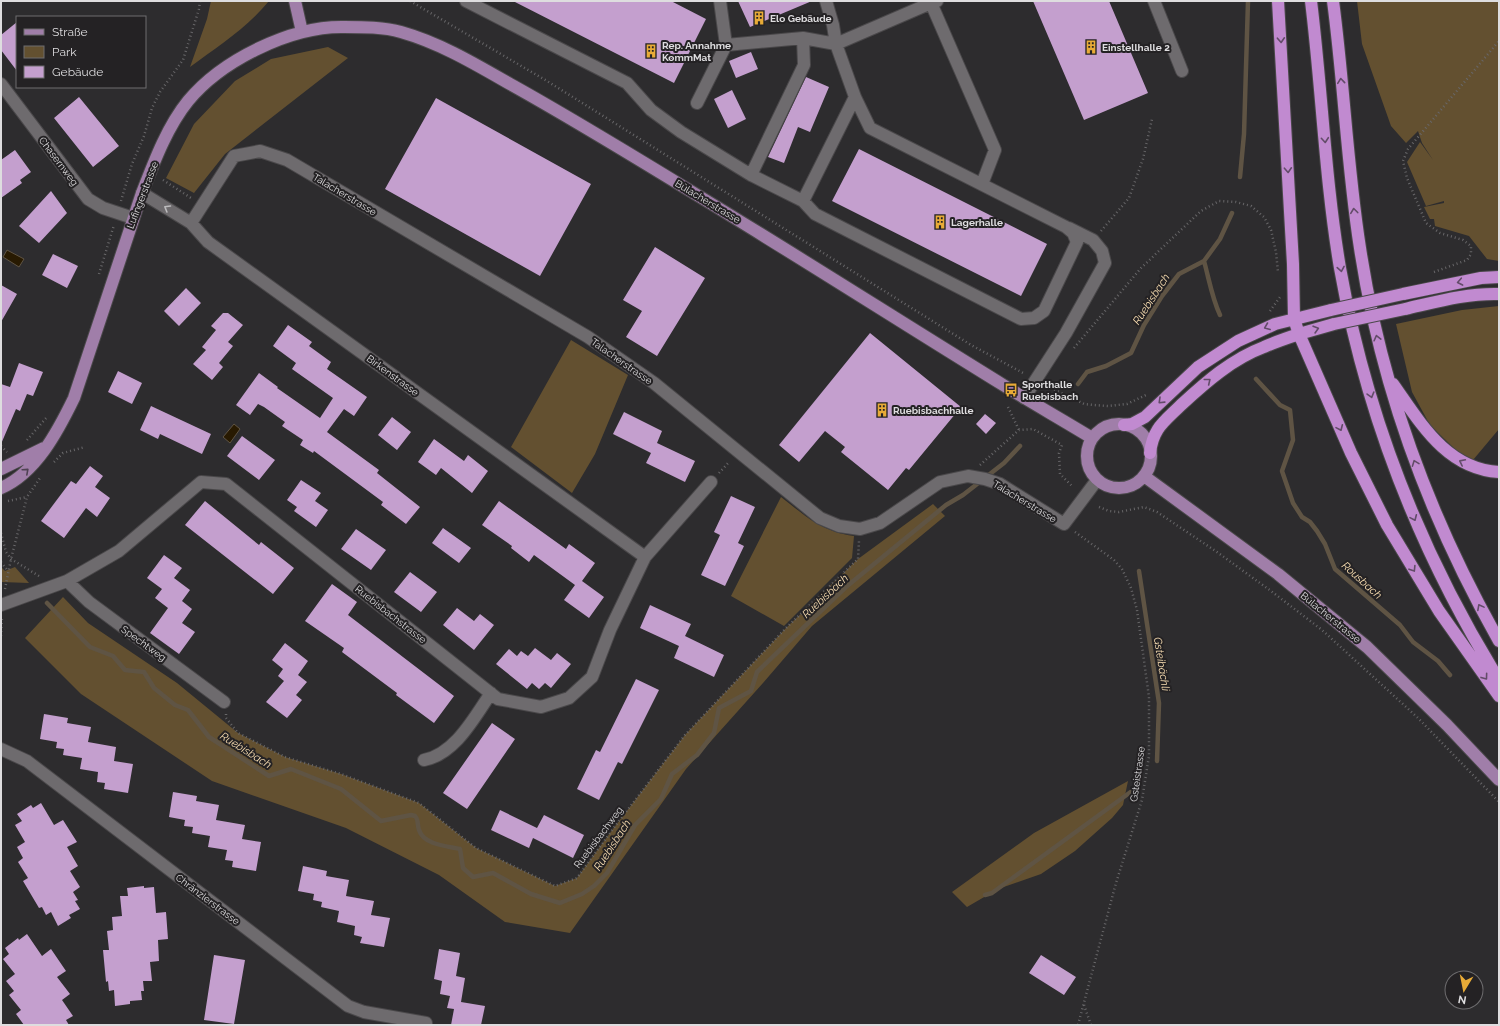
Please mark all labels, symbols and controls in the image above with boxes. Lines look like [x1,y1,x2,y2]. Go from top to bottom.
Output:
building icon: Elo Gebäude [751,10,767,26]
place label: Elo Gebäude [770,13,832,24]
legend [16,16,146,88]
text: Straße [52,25,88,39]
one-way arrow [1276,37,1285,43]
building icon: Einstellhalle 2 [1083,39,1099,55]
place label: Rep. Annahme KommMat [662,40,731,63]
place label: Einstellhalle 2 [1102,42,1170,53]
building icon: Rep. Annahme KommMat [643,43,659,59]
text: Park [52,45,77,59]
text: Gebäude [52,65,103,79]
one-way arrow [1337,78,1346,84]
street label: Chasernweg [37,135,80,188]
one-way arrow [1320,137,1329,143]
street label: Lufingerstrasse [125,160,160,230]
one-way arrow [1283,167,1292,173]
street label: Talacherstrasse [311,171,379,218]
street label: Bülacherstrasse [673,178,742,225]
one-way arrow [164,205,171,213]
one-way arrow [1350,207,1359,214]
building icon: Lagerhalle [932,214,948,230]
place label: Lagerhalle [951,217,1003,228]
one-way arrow [1336,266,1344,272]
water label: Ruebisbach [1130,271,1173,327]
one-way arrow [1457,277,1463,285]
one-way arrow [1263,323,1270,331]
one-way arrow [1313,325,1320,334]
one-way arrow [1374,335,1382,342]
street label: Talacherstrasse [589,336,654,387]
street label: Birkenstrasse [365,353,421,398]
place label: Sporthalle Ruebisbach [1022,379,1078,402]
one-way arrow [1203,379,1210,386]
bus stop icon: Sporthalle Ruebisbach [1003,382,1019,398]
one-way arrow [1366,391,1375,398]
one-way arrow [1158,397,1166,404]
building icon: Ruebisbachhalle [874,402,890,418]
place label: Ruebisbachhalle [893,405,973,416]
one-way arrow [1336,425,1344,432]
one-way arrow [1459,459,1466,467]
one-way arrow [1412,460,1420,467]
one-way arrow [21,468,29,476]
street label: Talacherstrasse [991,478,1059,525]
one-way arrow [1410,514,1418,521]
water label: Rousbach [1339,559,1384,602]
one-way arrow [1408,565,1416,572]
water label: Ruebisbach [800,572,851,621]
street label: Ruebisbachstrasse [353,583,428,646]
street label: Bülacherstrasse [1298,590,1363,645]
one-way arrow [1477,604,1485,611]
street label: Spechtweg [119,623,168,663]
water label: Gsteibächli [1151,636,1172,693]
one-way arrow [1480,672,1487,679]
water label: Ruebisbach [218,730,274,771]
street label: Gsteistrasse [1128,745,1147,803]
street label: Ruebisbachweg [571,804,625,870]
water label: Ruebisbach [591,817,633,873]
street label: Chränzlerstrasse [174,872,242,927]
north arrow [1444,970,1484,1010]
text: N [1457,992,1468,1006]

